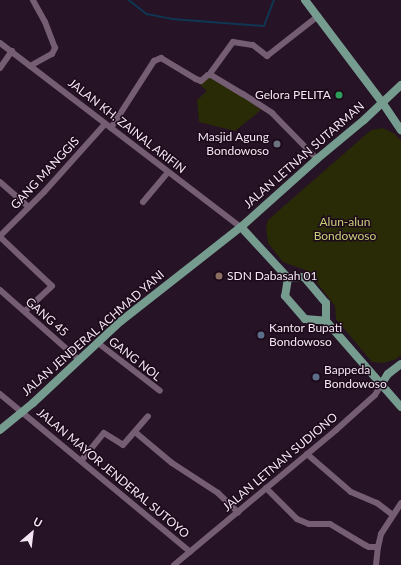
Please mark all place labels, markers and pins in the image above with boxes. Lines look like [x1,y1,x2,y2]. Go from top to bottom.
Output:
place label: Gelora PELITA [255,88,331,102]
marker: Gelora PELITA [334,90,344,100]
place label: Masjid Agung Bondowoso [197,130,269,158]
marker: Masjid Agung Bondowoso [272,139,282,149]
place label: SDN Dabasah 01 [227,269,317,283]
marker: SDN Dabasah 01 [214,271,224,281]
place label: Kantor Bupati Bondowoso [269,321,342,349]
marker: Kantor Bupati Bondowoso [256,330,266,340]
place label: Bappeda Bondowoso [324,363,387,391]
marker: Bappeda Bondowoso [311,372,321,382]

